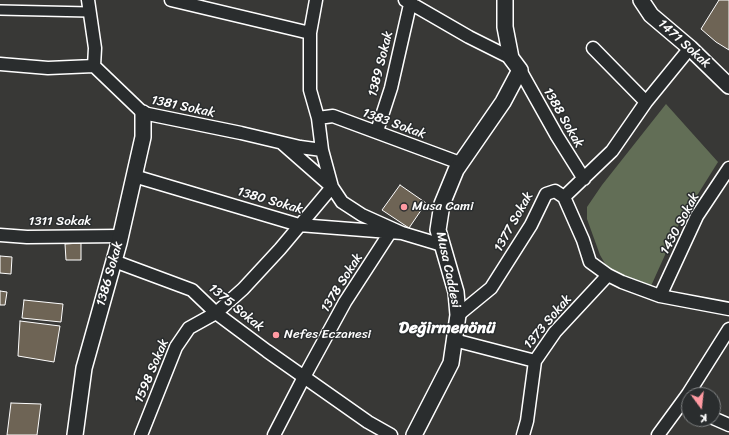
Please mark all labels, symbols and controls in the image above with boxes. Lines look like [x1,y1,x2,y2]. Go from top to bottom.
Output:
street label: 1471 Sokak [655,16,713,72]
street label: 1389 Sokak [365,30,397,98]
street label: 1388 Sokak [540,85,586,151]
street label: 1381 Sokak [150,93,216,121]
street label: 1383 Sokak [360,105,428,143]
street label: 1380 Sokak [236,184,304,218]
street label: 1377 Sokak [491,189,537,255]
street label: 1430 Sokak [657,191,703,257]
place label: Musa Cami [412,199,474,215]
marker: Musa Cami [399,202,409,212]
street label: 1311 Sokak [29,214,91,230]
street label: Musa Caddesi [432,231,464,309]
street label: 1386 Sokak [93,240,127,308]
street label: 1378 Sokak [318,251,366,315]
street label: 1375 Sokak [205,281,267,335]
street label: 1373 Sokak [521,292,575,352]
district label: Değirmenönü [399,319,495,339]
place label: Nefes Eczanesi [284,327,371,343]
marker: Nefes Eczanesi [271,330,281,340]
street label: 1598 Sokak [132,337,172,405]
north arrow [681,387,721,427]
text: K [698,408,710,428]

